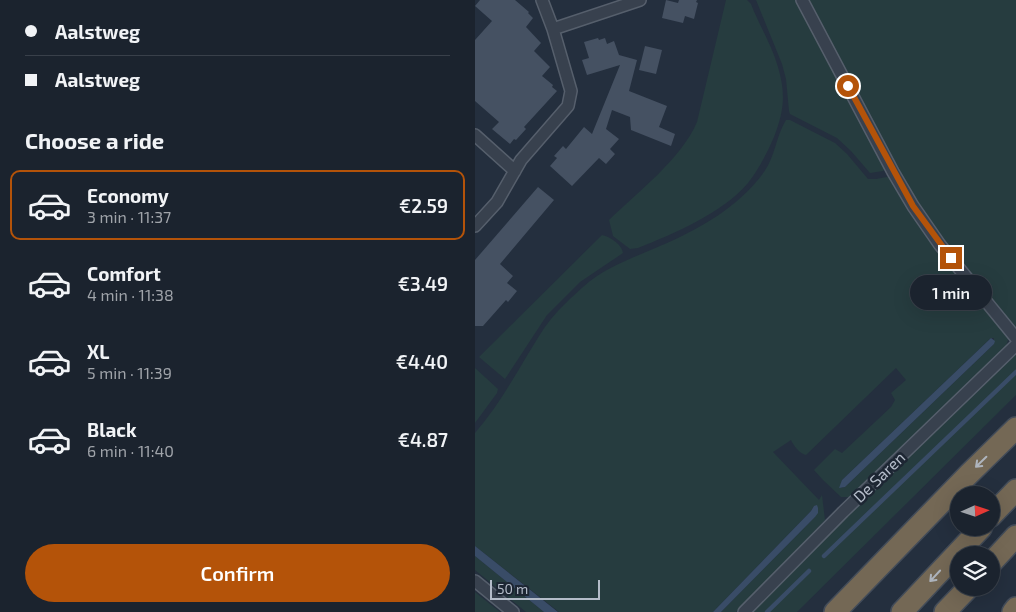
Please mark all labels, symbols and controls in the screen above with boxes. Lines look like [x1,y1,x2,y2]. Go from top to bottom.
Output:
text: Aalstweg [55,20,140,43]
text: Aalstweg [55,68,140,91]
route start [837,75,859,97]
text: Choose a ride [25,127,164,153]
icon: car [27,183,72,228]
text: Economy [87,184,169,207]
text: €2.59 [399,194,448,217]
text: 3 min · 11:37 [87,207,171,226]
route end [940,247,962,269]
icon: car [27,261,72,306]
text: Comfort [87,262,161,285]
text: €3.49 [398,272,448,295]
callout: 1 min [910,276,992,310]
text: 1 min [932,283,970,302]
text: 4 min · 11:38 [87,285,174,304]
icon: car [27,339,72,384]
text: XL [87,340,109,363]
text: €4.40 [396,350,448,373]
text: 5 min · 11:39 [87,363,172,382]
icon: car [27,417,72,462]
text: Black [87,418,137,441]
text: €4.87 [398,428,448,451]
text: 6 min · 11:40 [87,441,174,460]
street label: De Saren [849,447,909,506]
one-way arrow [975,456,987,468]
north arrow [950,486,1000,536]
map controls [950,486,1000,596]
button: Confirm [25,544,450,602]
button: layers [950,546,1000,596]
one-way arrow [929,570,941,582]
scale bar [490,577,600,600]
text: 50 m [497,580,528,597]

